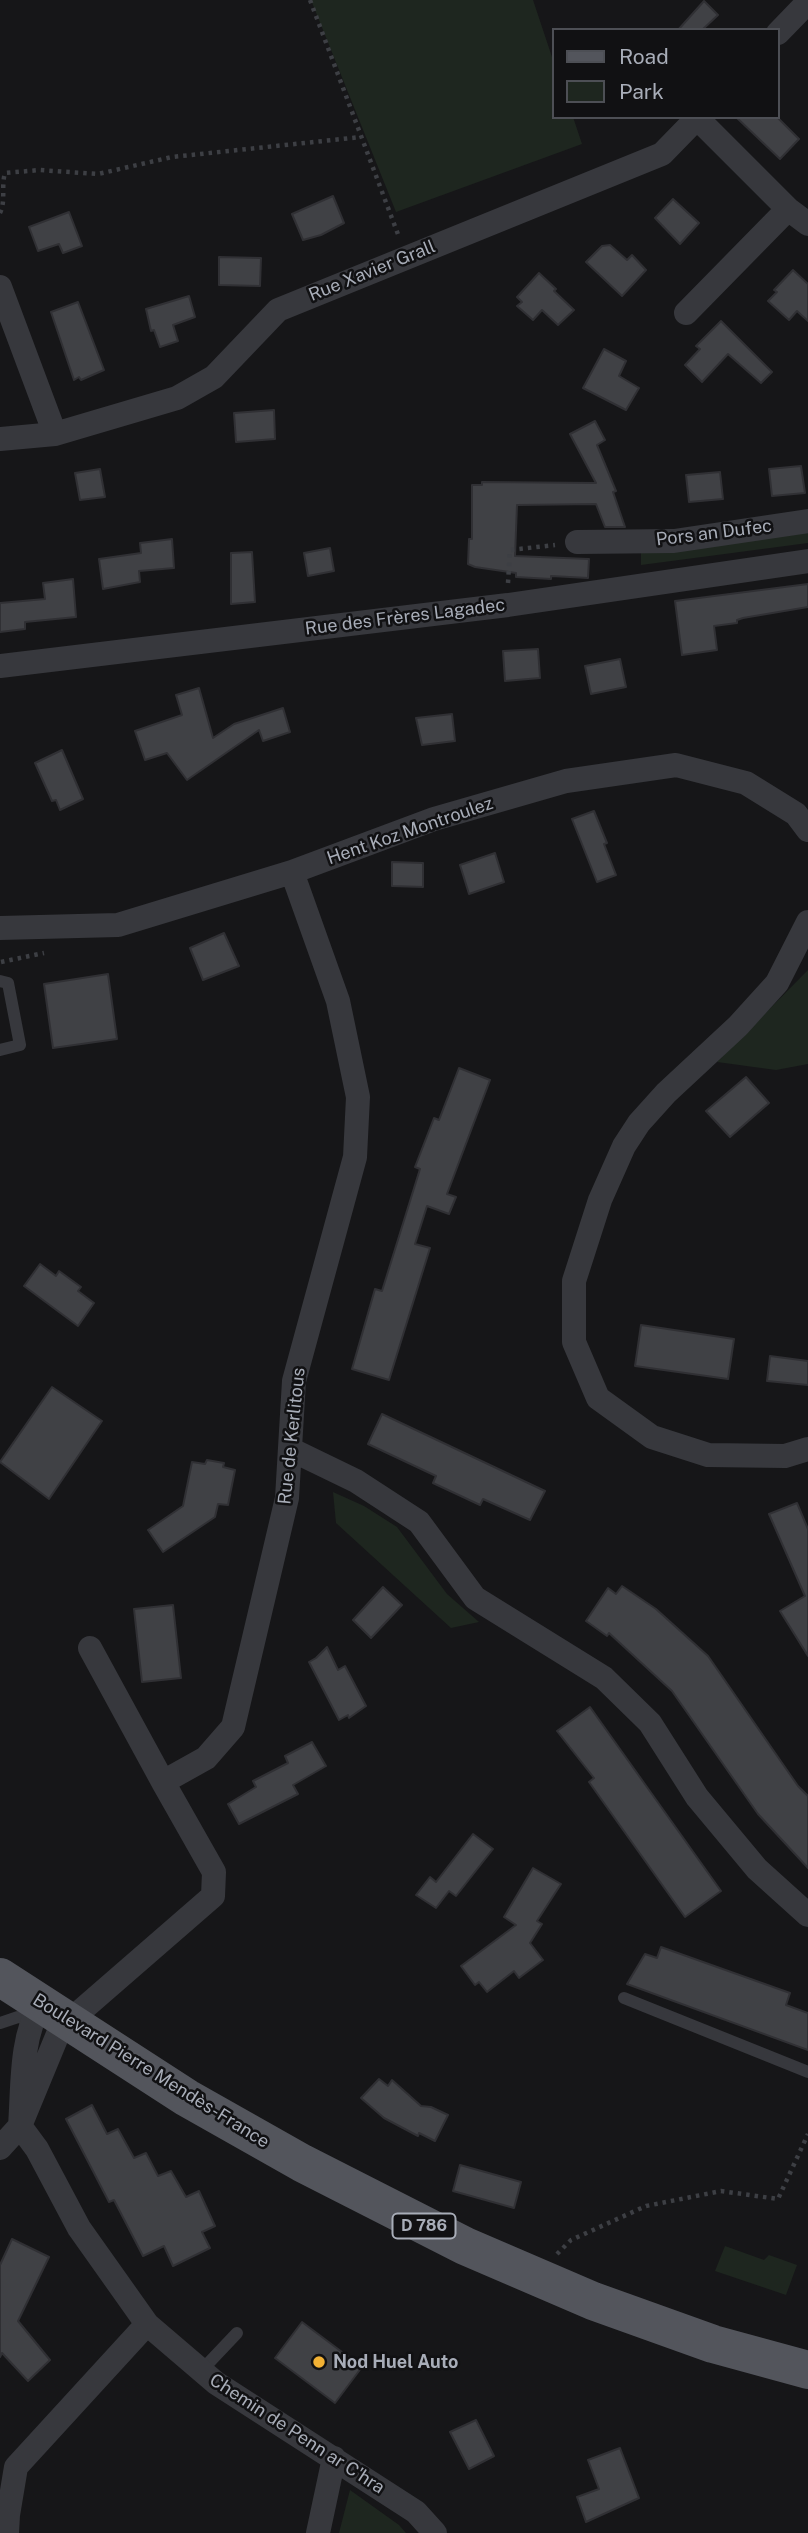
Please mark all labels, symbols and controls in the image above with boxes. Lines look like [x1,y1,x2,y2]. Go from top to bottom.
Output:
legend [552,28,780,119]
text: Road [619,44,669,69]
text: Park [619,79,664,104]
street label: Rue Xavier Grall [306,236,438,306]
street label: Pors an Dufec [655,515,773,551]
street label: Rue des Frères Lagadec [304,594,506,640]
street label: Hent Koz Montroulez [324,792,496,870]
street label: Rue de Kerlitous [274,1366,310,1506]
street label: Boulevard Pierre Mendès-France [29,1989,273,2153]
road number: D 786 [392,2214,456,2238]
place label: Nod Huel Auto [333,2351,458,2373]
marker: Nod Huel Auto [311,2354,327,2370]
street label: Chemin de Penn ar C'hra [205,2369,389,2499]

